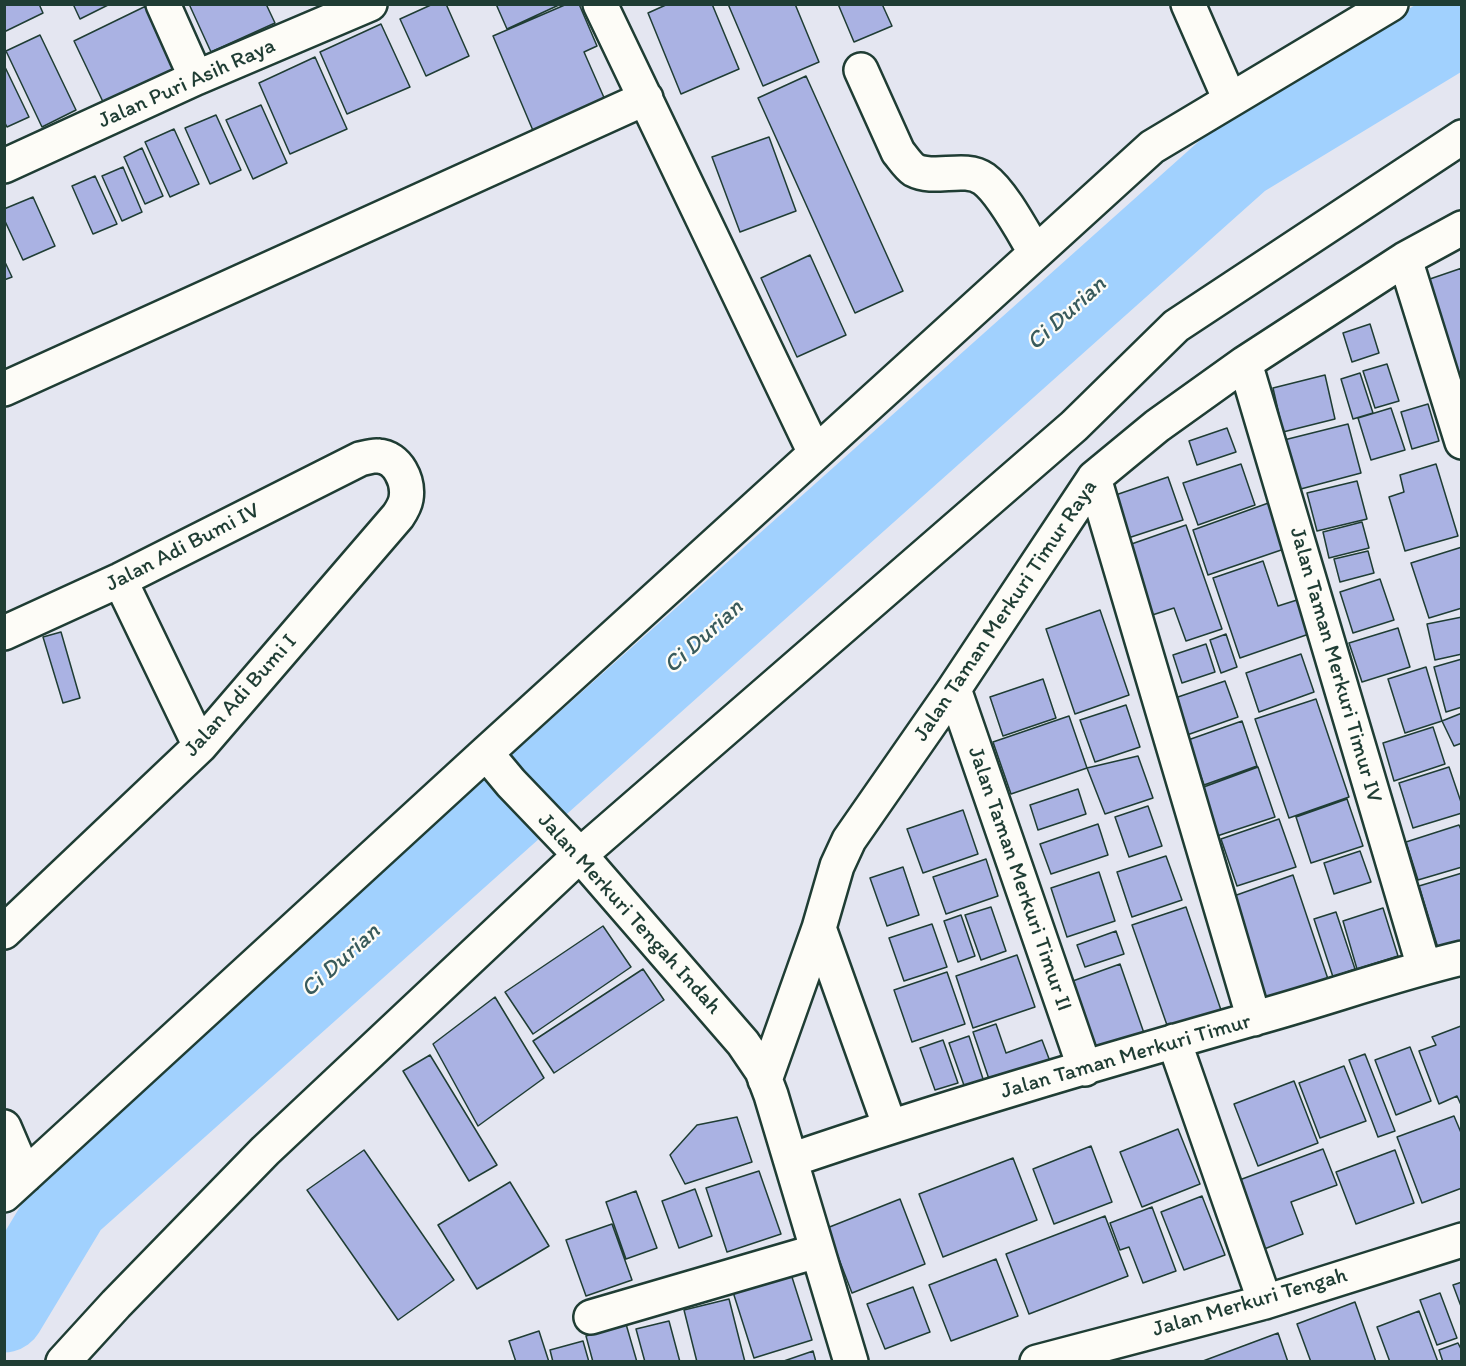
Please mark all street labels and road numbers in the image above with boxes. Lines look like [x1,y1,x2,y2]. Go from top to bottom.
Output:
street label: Jalan Puri Asih Raya [94,33,280,135]
street label: Jalan Taman Merkuri Timur Raya [909,475,1103,747]
street label: Jalan Adi Bumi IV [102,498,264,598]
street label: Jalan Taman Merkuri Timur IV [1283,524,1387,806]
street label: Jalan Adi Bumi I [179,629,303,763]
street label: Jalan Taman Merkuri Timur II [961,743,1077,1015]
street label: Jalan Merkuri Tengah Indah [532,808,726,1020]
street label: Jalan Taman Merkuri Timur [998,1009,1254,1105]
street label: Jalan Merkuri Tengah [1150,1263,1350,1343]

